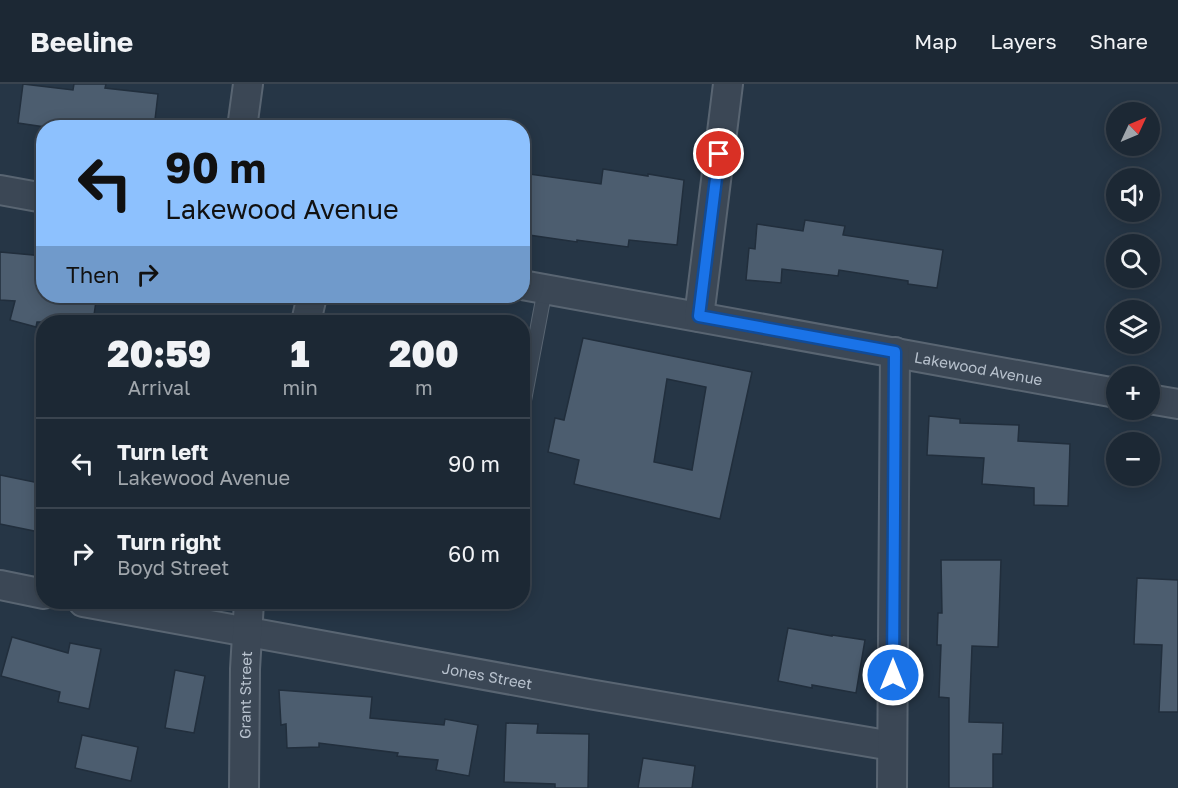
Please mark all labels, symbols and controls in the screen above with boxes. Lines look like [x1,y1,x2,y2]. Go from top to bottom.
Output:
text: Beeline [30,25,133,58]
text: Map [914,28,957,54]
text: Layers [990,28,1057,54]
text: Share [1090,28,1148,54]
north arrow [1106,102,1160,156]
map controls [1106,102,1160,486]
pin [693,128,744,179]
icon: arrive [702,137,735,170]
text: 90 m [165,142,266,192]
icon: left [66,144,144,222]
button: sound [1106,168,1160,222]
text: Lakewood Avenue [165,193,399,225]
button: search [1106,234,1160,288]
icon: right [131,258,164,291]
text: Then [66,261,119,288]
button: layers [1106,300,1160,354]
text: 20:59 [107,332,211,375]
text: 1 [291,332,310,375]
text: 200 [389,332,459,375]
street label: Lakewood Avenue [913,348,1044,389]
button: + [1106,366,1160,420]
text: Arrival [128,375,191,399]
text: min [282,375,318,399]
text: m [415,375,433,399]
button: − [1106,432,1160,486]
text: Turn left [117,438,208,465]
icon: left [66,447,99,480]
text: 90 m [448,450,500,477]
text: Lakewood Avenue [117,465,290,489]
text: Turn right [117,528,221,555]
icon: right [66,537,99,570]
text: 60 m [448,540,500,567]
text: Boyd Street [117,555,229,579]
position arrow [861,643,925,707]
street label: Grant Street [235,650,255,739]
street label: Jones Street [441,658,534,693]

